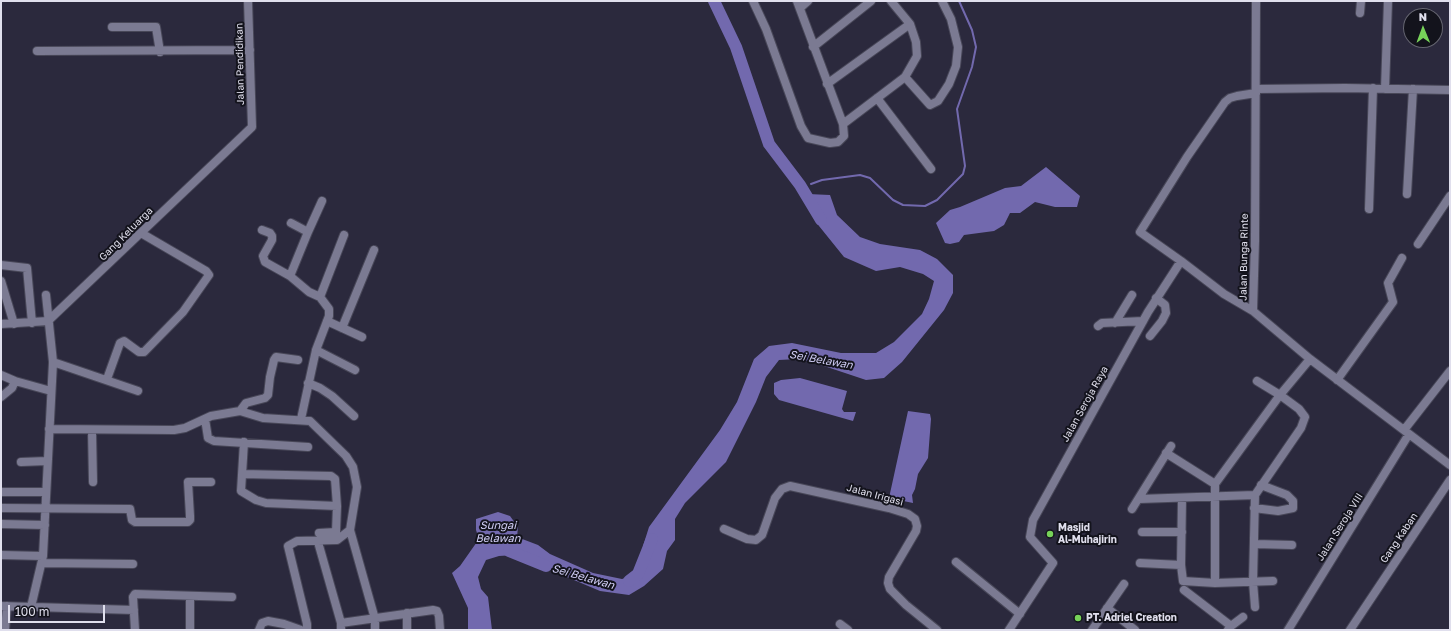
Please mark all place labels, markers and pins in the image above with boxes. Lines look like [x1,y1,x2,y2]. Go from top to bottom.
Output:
place label: Masjid Al-Muhajirin [1058,522,1117,546]
marker: Masjid Al-Muhajirin [1045,529,1055,539]
place label: PT. Adriel Creation [1086,612,1177,624]
marker: PT. Adriel Creation [1073,613,1083,623]

